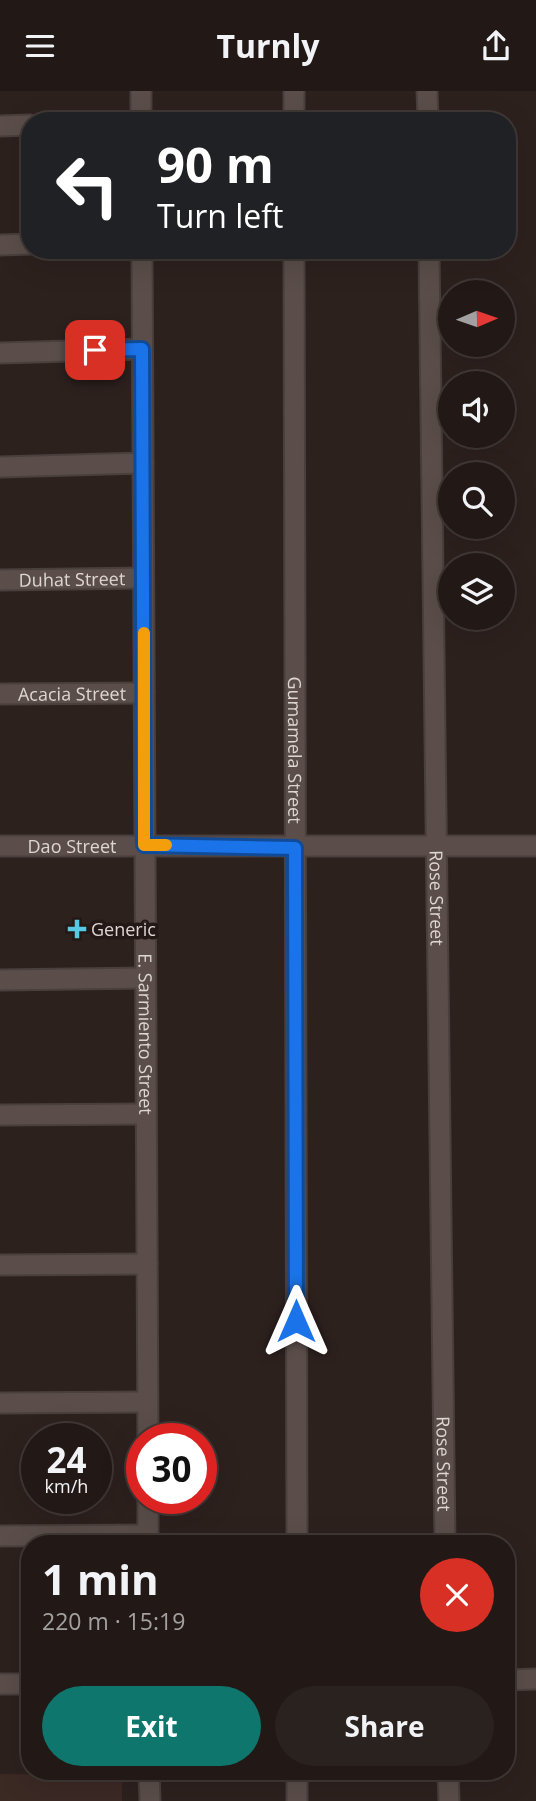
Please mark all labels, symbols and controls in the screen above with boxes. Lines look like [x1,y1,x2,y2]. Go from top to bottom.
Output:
text: Turnly [216,24,320,67]
icon: menu [21,27,59,65]
icon: share [477,27,515,65]
text: 90 m [157,131,274,197]
icon: left [42,140,133,231]
text: Turn left [157,194,283,237]
north arrow [438,280,514,357]
map controls [438,280,515,630]
pin [65,320,125,380]
icon: arrive [76,331,114,369]
button: sound [438,371,515,448]
button: search [438,462,515,539]
button: layers [438,553,515,630]
street label: Duhat Street [19,566,125,592]
street label: Gumamela Street [283,676,307,824]
street label: Acacia Street [18,681,126,706]
street label: Dao Street [28,834,116,858]
street label: Rose Street [424,850,450,946]
place label: Generic [91,917,156,941]
marker: Generic [69,921,85,937]
street label: E. Sarmiento Street [134,953,158,1115]
position arrow [259,1284,333,1358]
street label: Rose Street [431,1416,457,1512]
speed limit sign: 30 [126,1423,217,1514]
text: 24 [46,1436,87,1483]
text: km/h [45,1474,88,1498]
text: 1 min [42,1550,159,1607]
button: close [420,1558,494,1632]
text: 220 m · 15:19 [42,1605,185,1637]
button: Exit [42,1686,261,1766]
button: Share [275,1686,494,1766]

